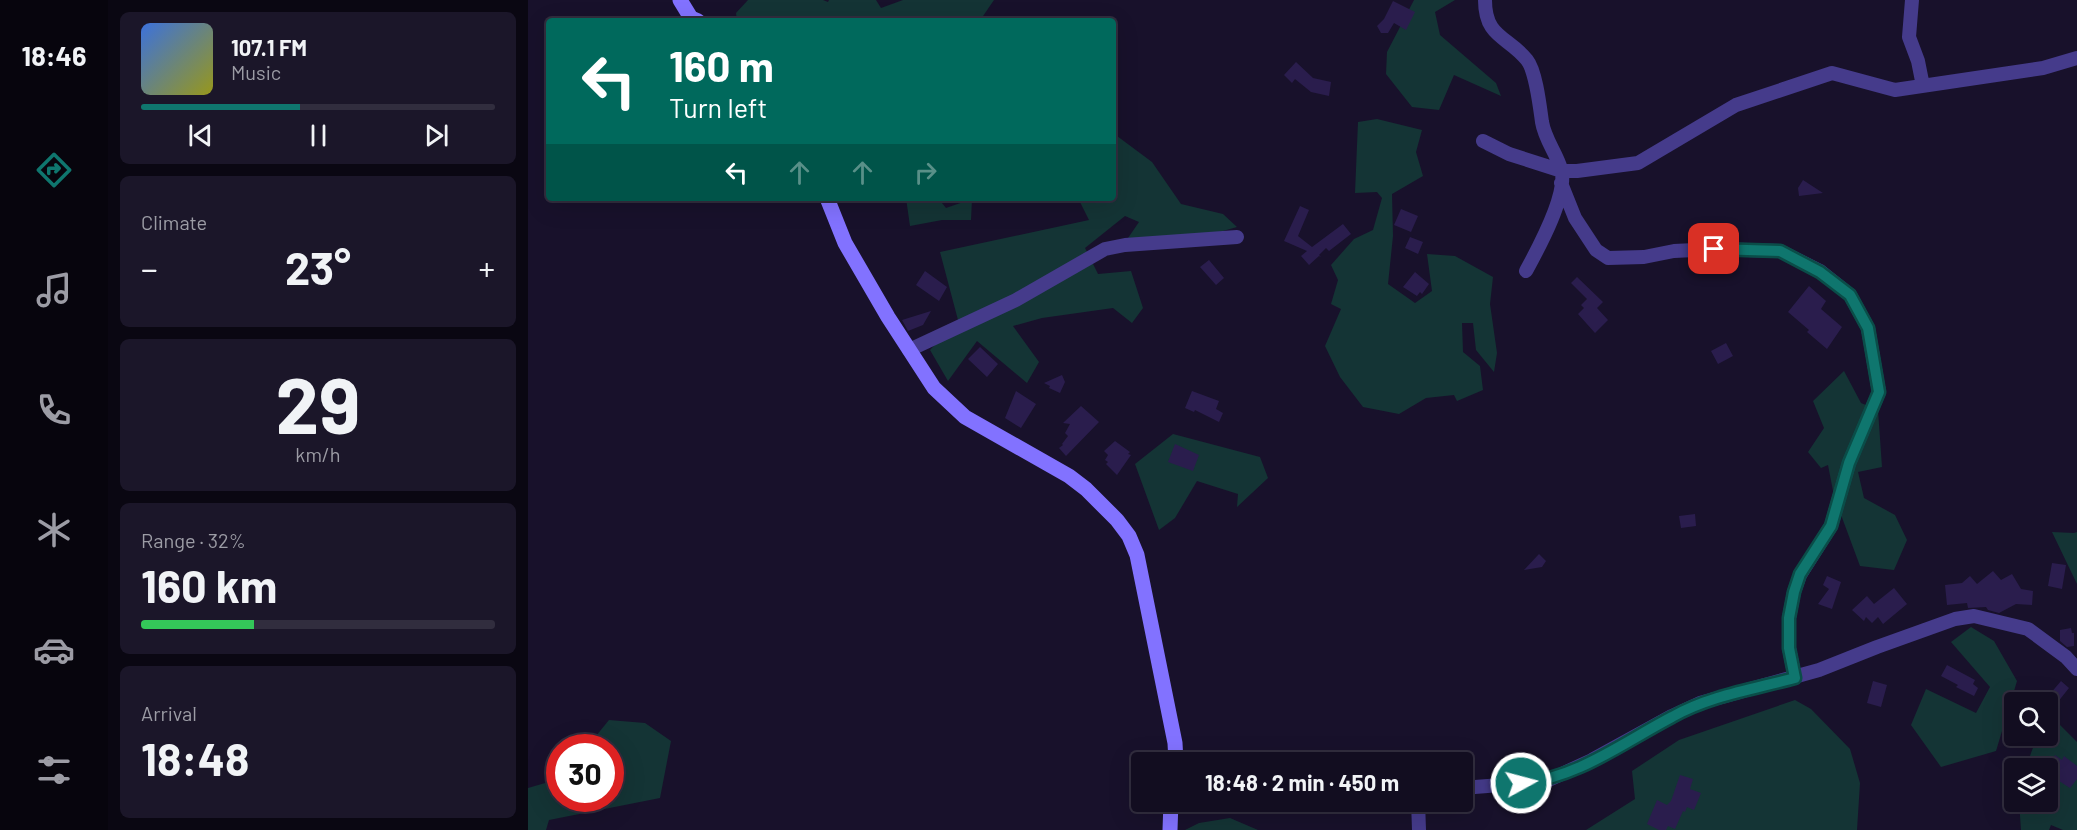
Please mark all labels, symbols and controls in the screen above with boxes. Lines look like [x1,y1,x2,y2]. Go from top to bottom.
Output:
text: 107.1 FM [231,34,307,60]
text: 18:46 [22,39,86,71]
text: 160 m [669,40,774,90]
icon: left [570,42,648,120]
text: Music [231,60,281,84]
text: Turn left [669,91,767,123]
icon: previous [184,119,217,152]
icon: pause [302,119,335,152]
icon: next [420,119,453,152]
icon: directions [33,149,75,191]
icon: left [720,156,753,189]
icon: ahead [783,156,816,189]
icon: ahead [846,156,879,189]
icon: right [909,156,942,189]
text: Climate [141,210,207,234]
pin [1688,223,1739,274]
icon: arrive [1697,232,1730,265]
text: 23° [285,240,351,294]
text: − [141,248,158,288]
text: + [478,248,495,288]
icon: music [33,269,75,311]
text: 29 [275,356,361,450]
icon: phone [33,389,75,431]
text: km/h [295,442,341,466]
icon: climate [33,509,75,551]
text: Range · 32% [141,528,246,552]
text: 160 km [141,558,277,612]
icon: car [33,629,75,671]
map controls [2004,692,2058,812]
button: search [2004,692,2058,746]
text: Arrival [141,701,197,725]
text: 18:48 [141,731,249,785]
speed limit sign: 30 [546,734,624,812]
icon: filters [33,749,75,791]
position arrow [1489,751,1553,815]
button: layers [2004,758,2058,812]
text: 18:48 · 2 min · 450 m [1205,769,1399,795]

